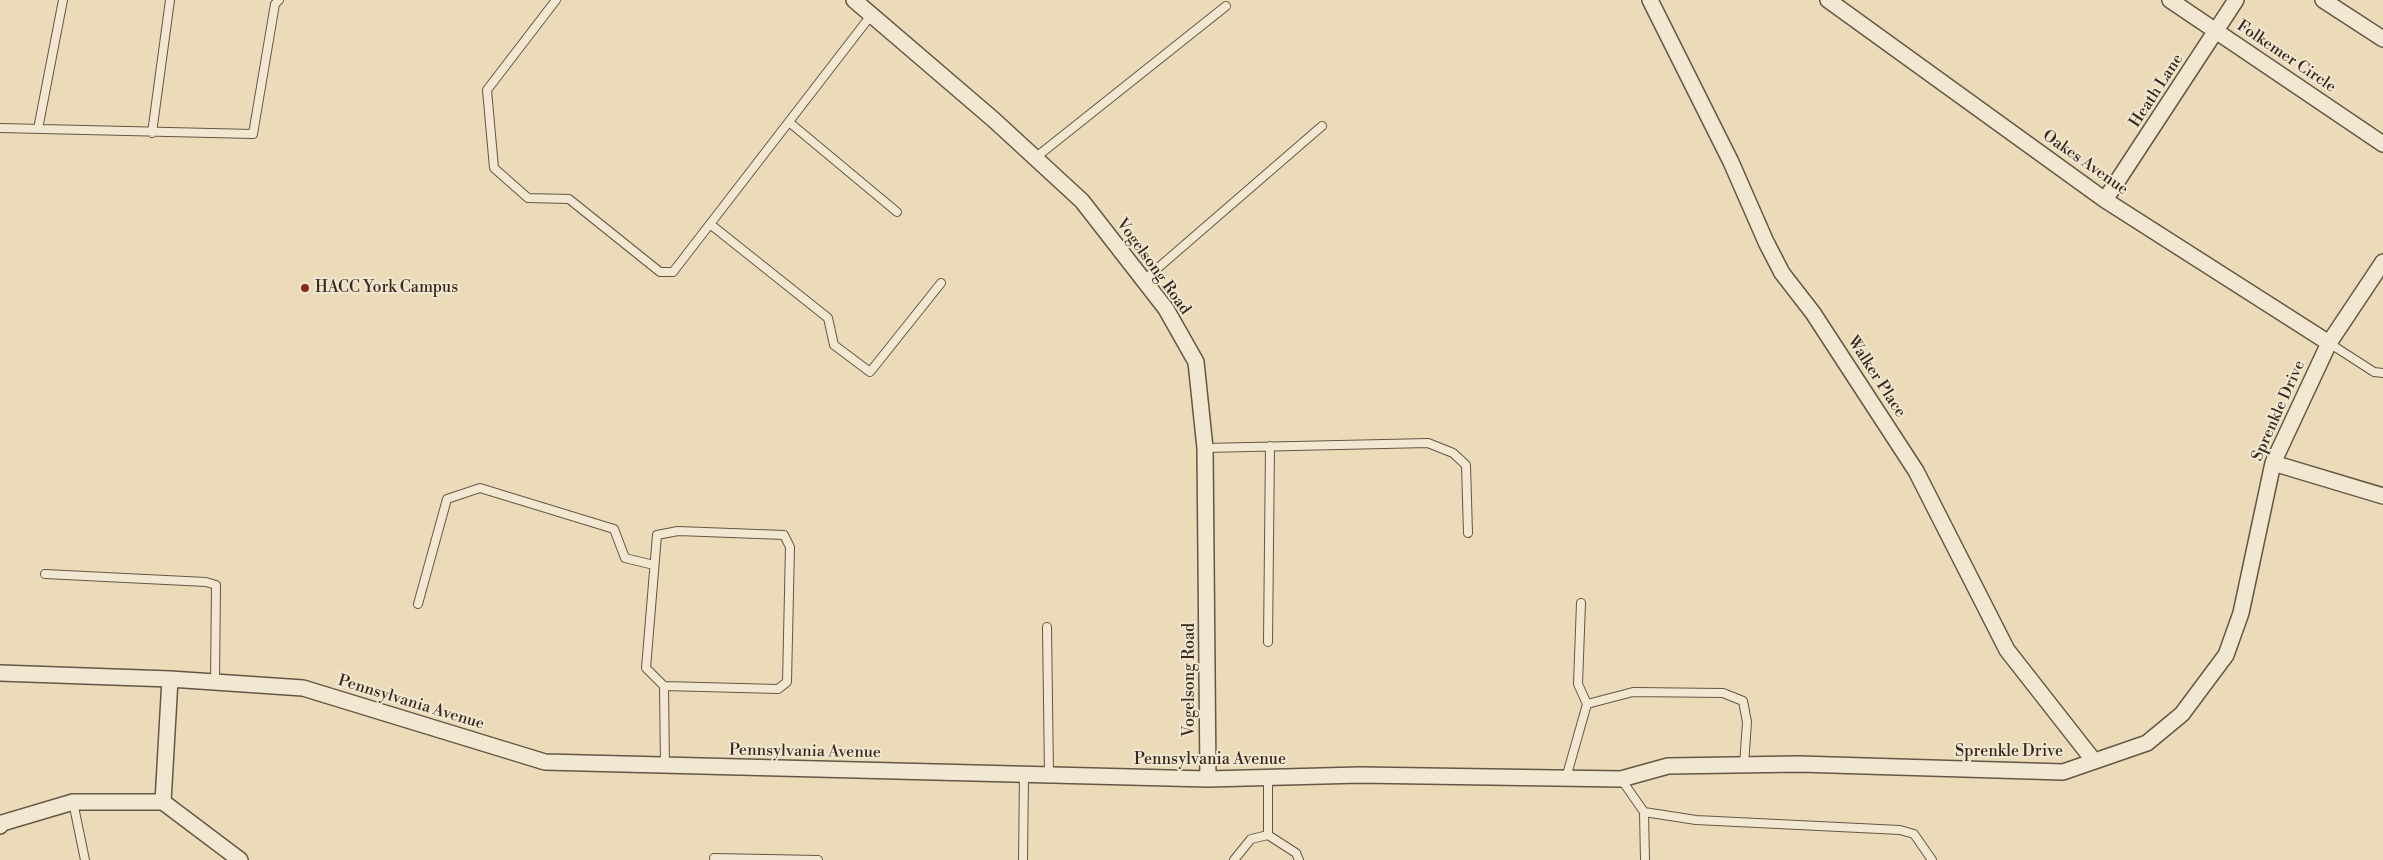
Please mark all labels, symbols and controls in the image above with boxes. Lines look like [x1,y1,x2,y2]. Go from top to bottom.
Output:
street label: Folkemer Circle [2233,17,2339,97]
street label: Heath Lane [2126,51,2188,131]
street label: Oakes Avenue [2039,126,2131,200]
street label: Vogelsong Road [1112,215,1194,319]
place label: HACC York Campus [315,278,458,298]
marker: HACC York Campus [299,282,311,294]
street label: Walker Place [1843,333,1909,421]
street label: Sprenkle Drive [2248,358,2310,464]
street label: Vogelsong Road [1180,623,1200,737]
street label: Pennsylvania Avenue [336,672,486,734]
street label: Pennsylvania Avenue [729,741,881,763]
street label: Sprenkle Drive [1955,742,2063,762]
street label: Pennsylvania Avenue [1134,750,1286,770]

